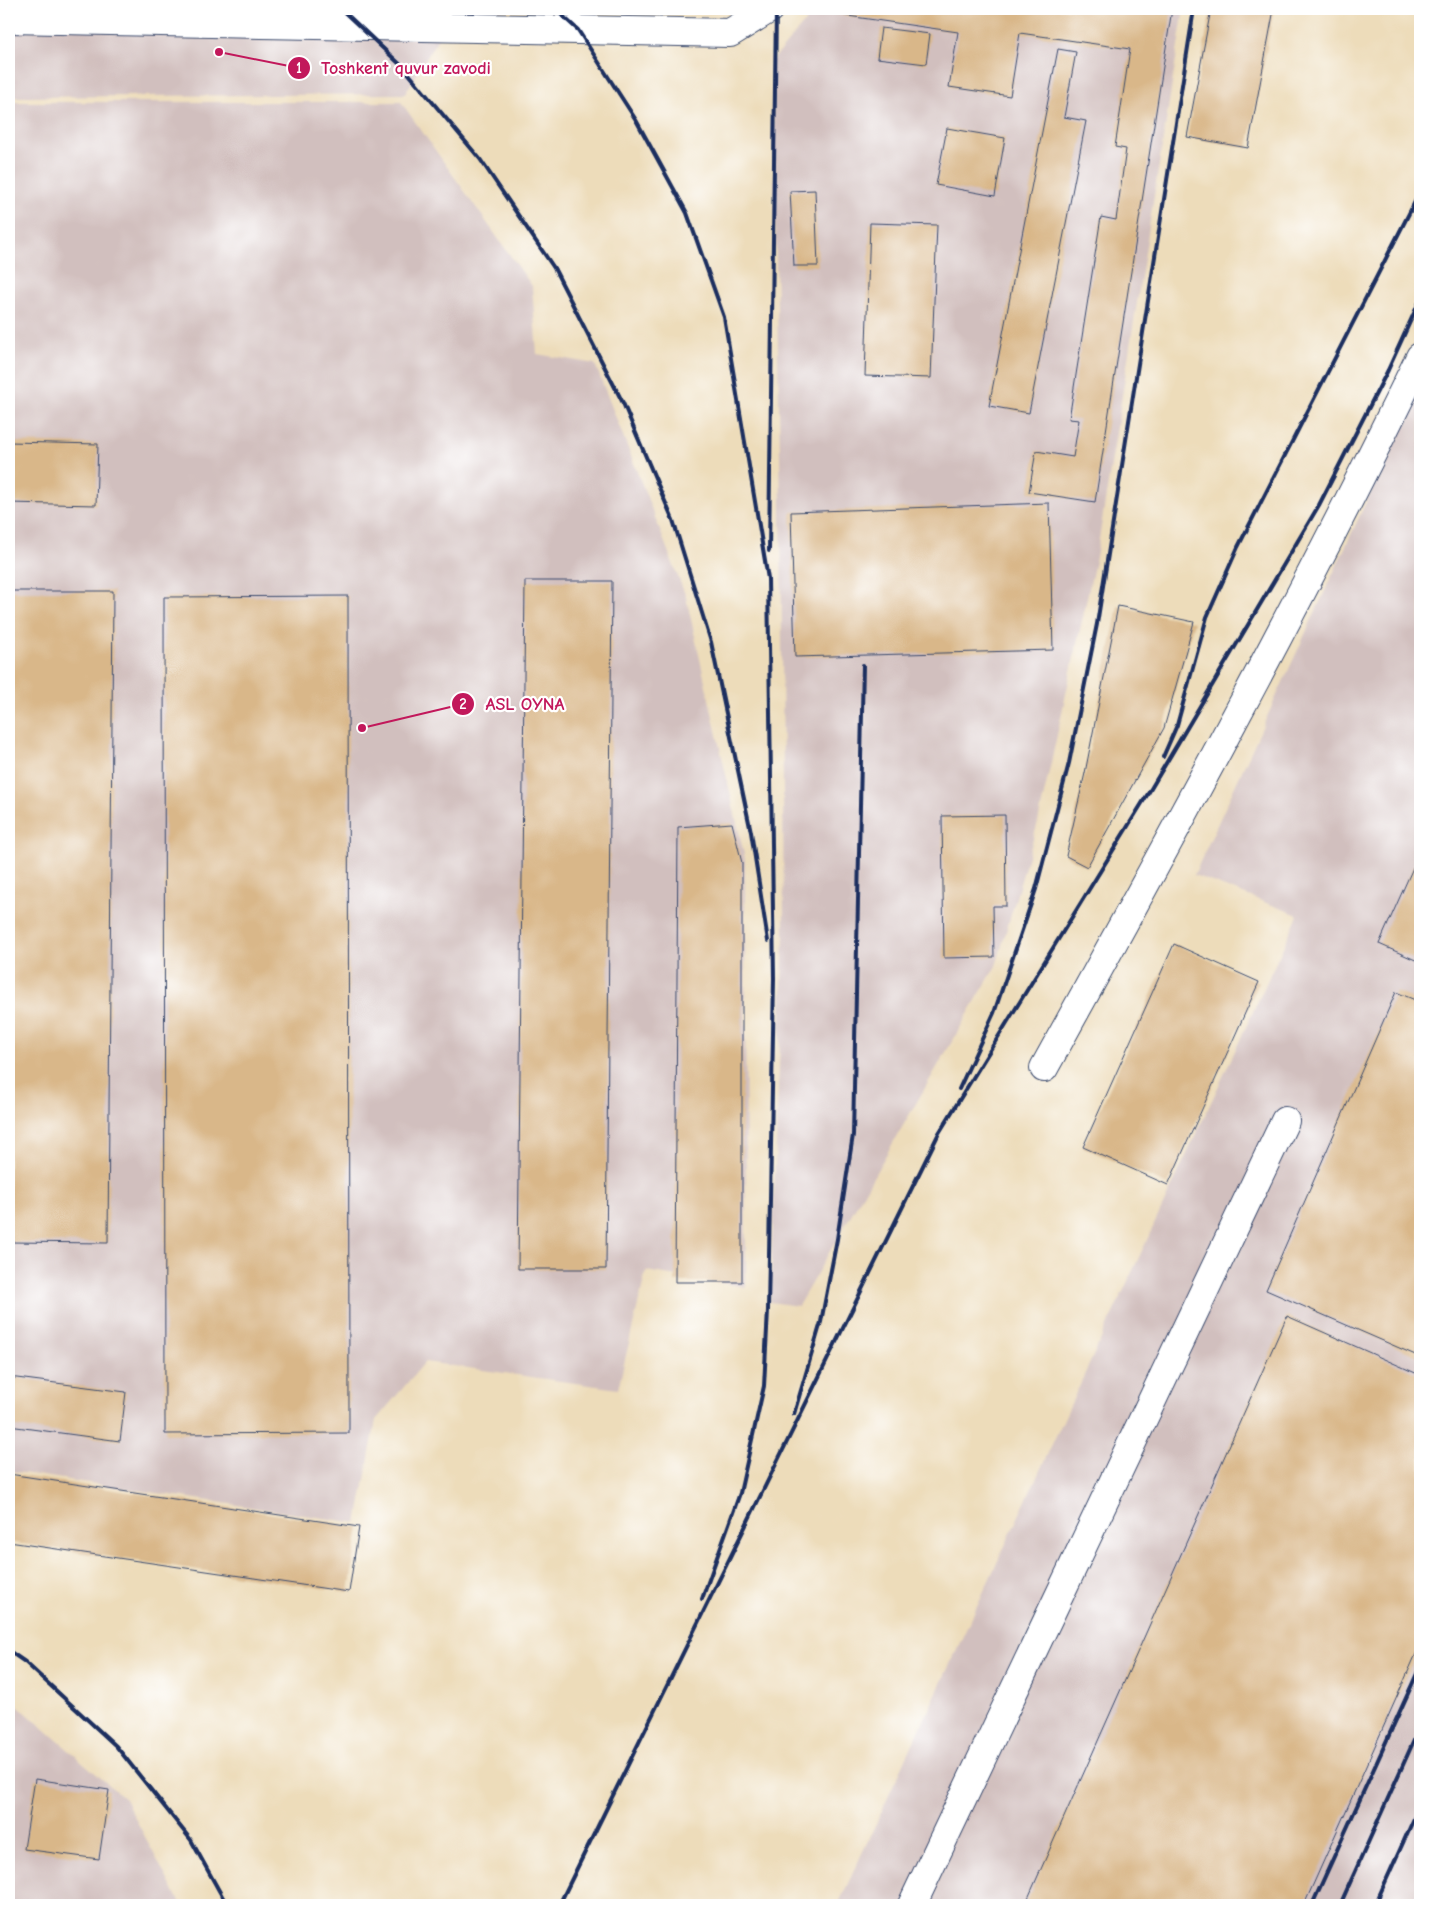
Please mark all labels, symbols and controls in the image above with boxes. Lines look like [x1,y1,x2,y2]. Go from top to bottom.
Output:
callout: Toshkent quvur zavodi [286,51,501,84]
text: Toshkent quvur zavodi [321,58,491,79]
text: 1 [296,59,302,77]
callout: ASL OYNA [450,687,574,720]
text: ASL OYNA [485,694,565,715]
text: 2 [459,695,467,713]

